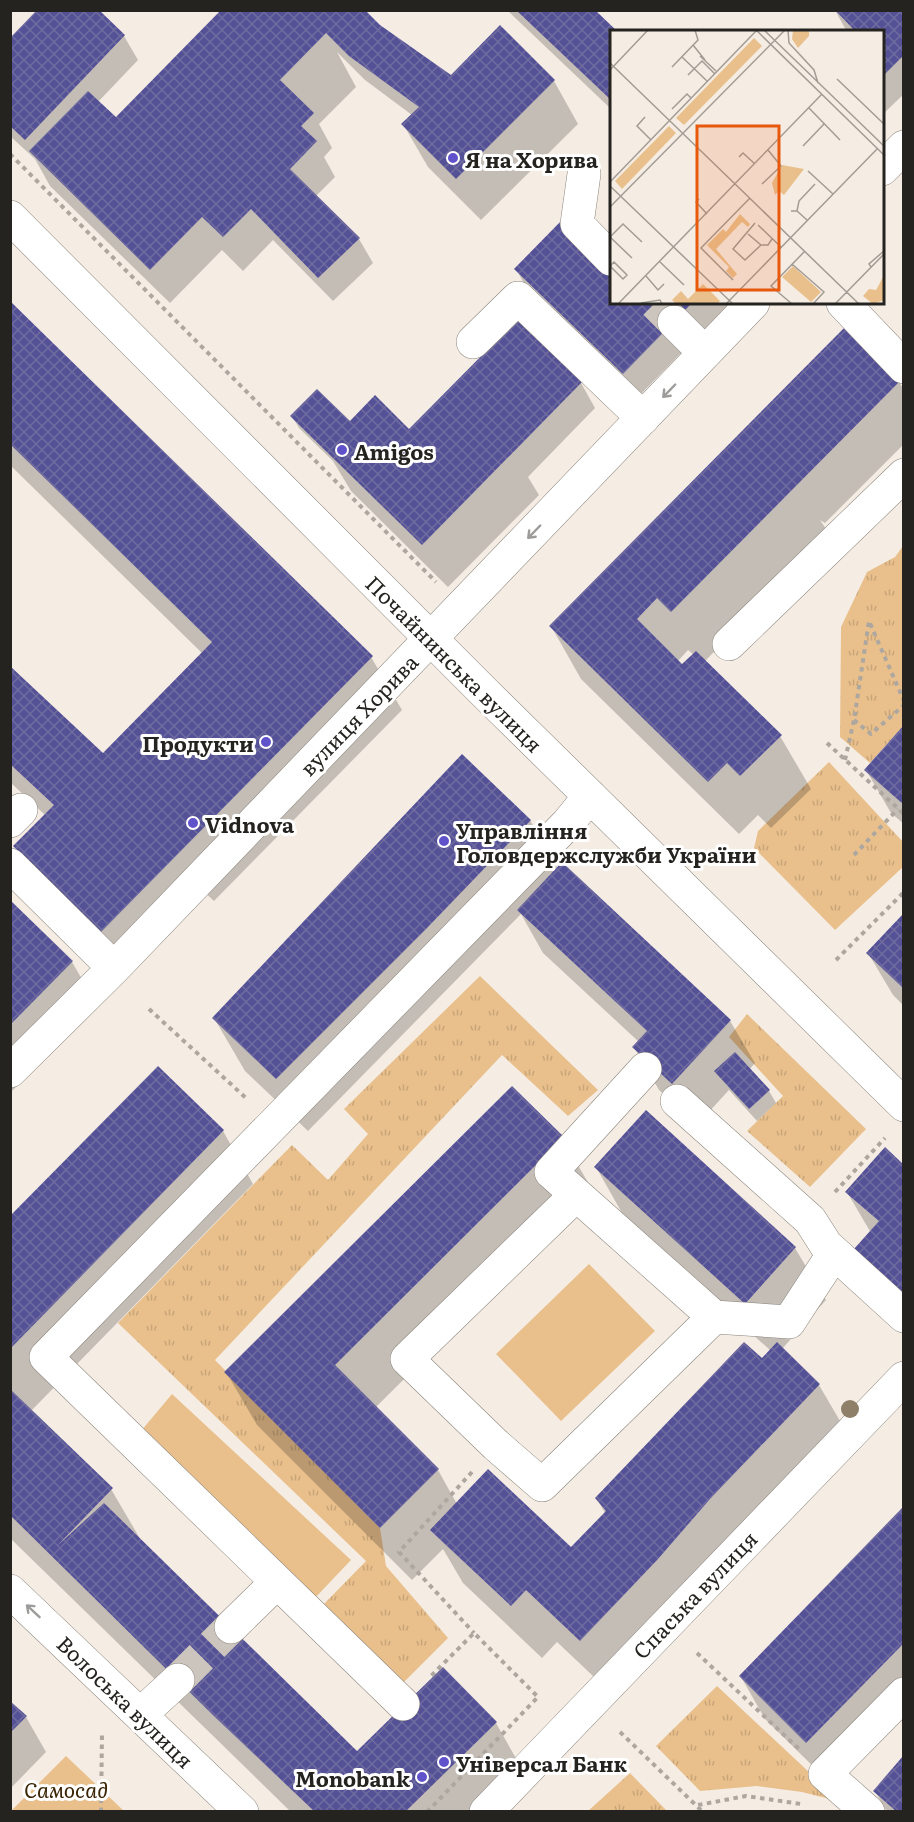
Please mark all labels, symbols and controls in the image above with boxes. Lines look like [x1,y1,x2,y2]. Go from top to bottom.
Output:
inset map [610,30,884,304]
place label: Я на Хорива [465,143,599,174]
marker: Я на Хорива [446,151,460,165]
one-way arrow [662,383,676,398]
place label: Amigos [354,435,434,466]
marker: Amigos [335,443,349,457]
one-way arrow [526,524,541,539]
street label: Почайнинська вулиця [360,568,550,758]
street label: вулиця Хорива [292,646,425,782]
place label: Продукти [142,727,254,758]
marker: Продукти [259,735,273,749]
place label: Vidnova [205,808,295,839]
place label: Управління Головдержслужби України [456,814,757,869]
marker: Vidnova [186,816,200,830]
marker: Управління Головдержслужби України [437,834,451,848]
street label: Спаська вулиця [625,1523,763,1665]
one-way arrow [25,1604,40,1619]
street label: Волоська вулиця [51,1628,201,1774]
place label: Універсал Банк [456,1747,628,1778]
marker: Універсал Банк [437,1755,451,1769]
place label: Monobank [295,1762,411,1793]
marker: Monobank [415,1770,429,1784]
park label: Самосад [24,1773,108,1804]

